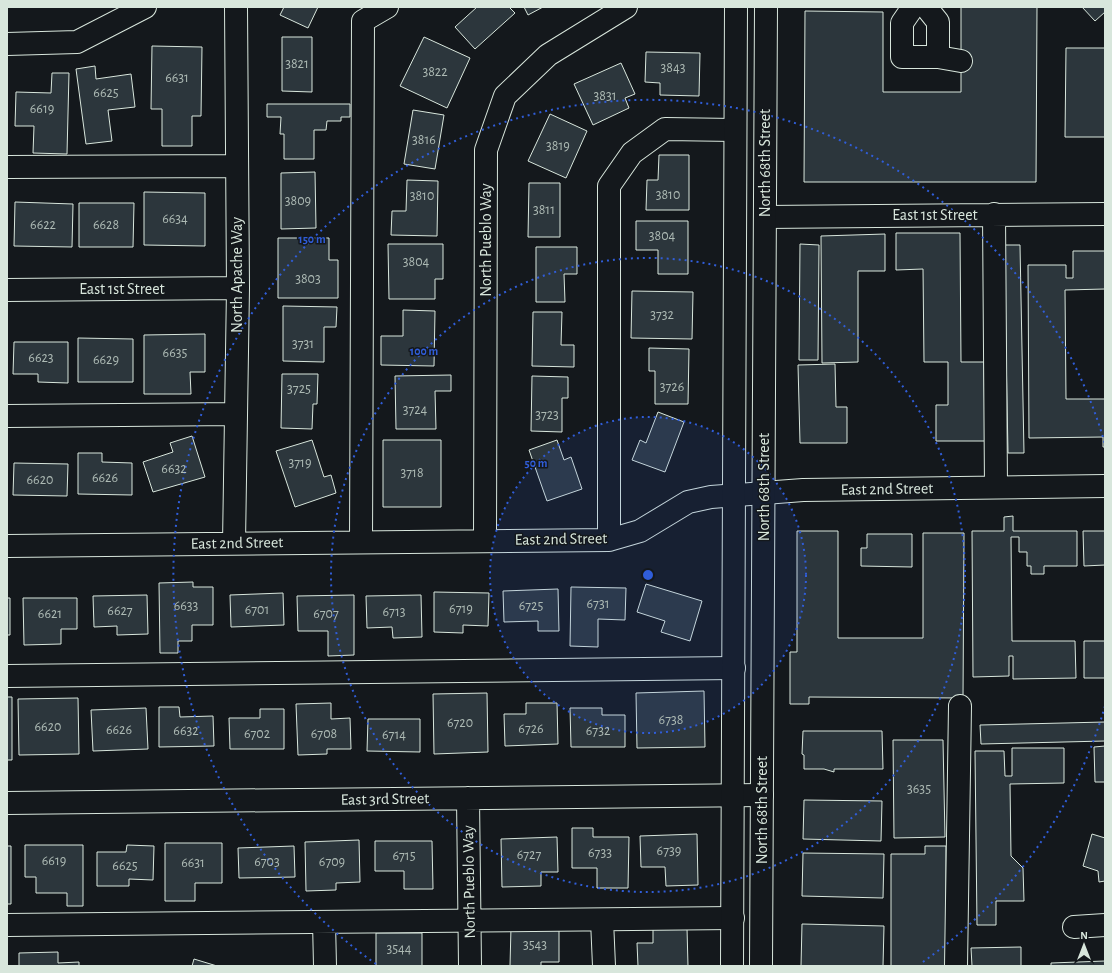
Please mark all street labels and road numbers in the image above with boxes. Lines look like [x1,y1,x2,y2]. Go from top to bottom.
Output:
street label: North 68th Street [757,109,773,217]
street label: North Pueblo Way [478,183,495,297]
street label: East 1st Street [892,207,978,223]
street label: North Apache Way [229,217,246,333]
street label: East 1st Street [79,281,165,297]
street label: North 68th Street [756,433,772,541]
street label: East 2nd Street [841,480,933,498]
street label: East 2nd Street [515,530,607,548]
street label: East 2nd Street [191,534,283,552]
street label: North 68th Street [754,756,770,864]
street label: East 3rd Street [340,790,430,808]
street label: North Pueblo Way [460,825,479,939]

